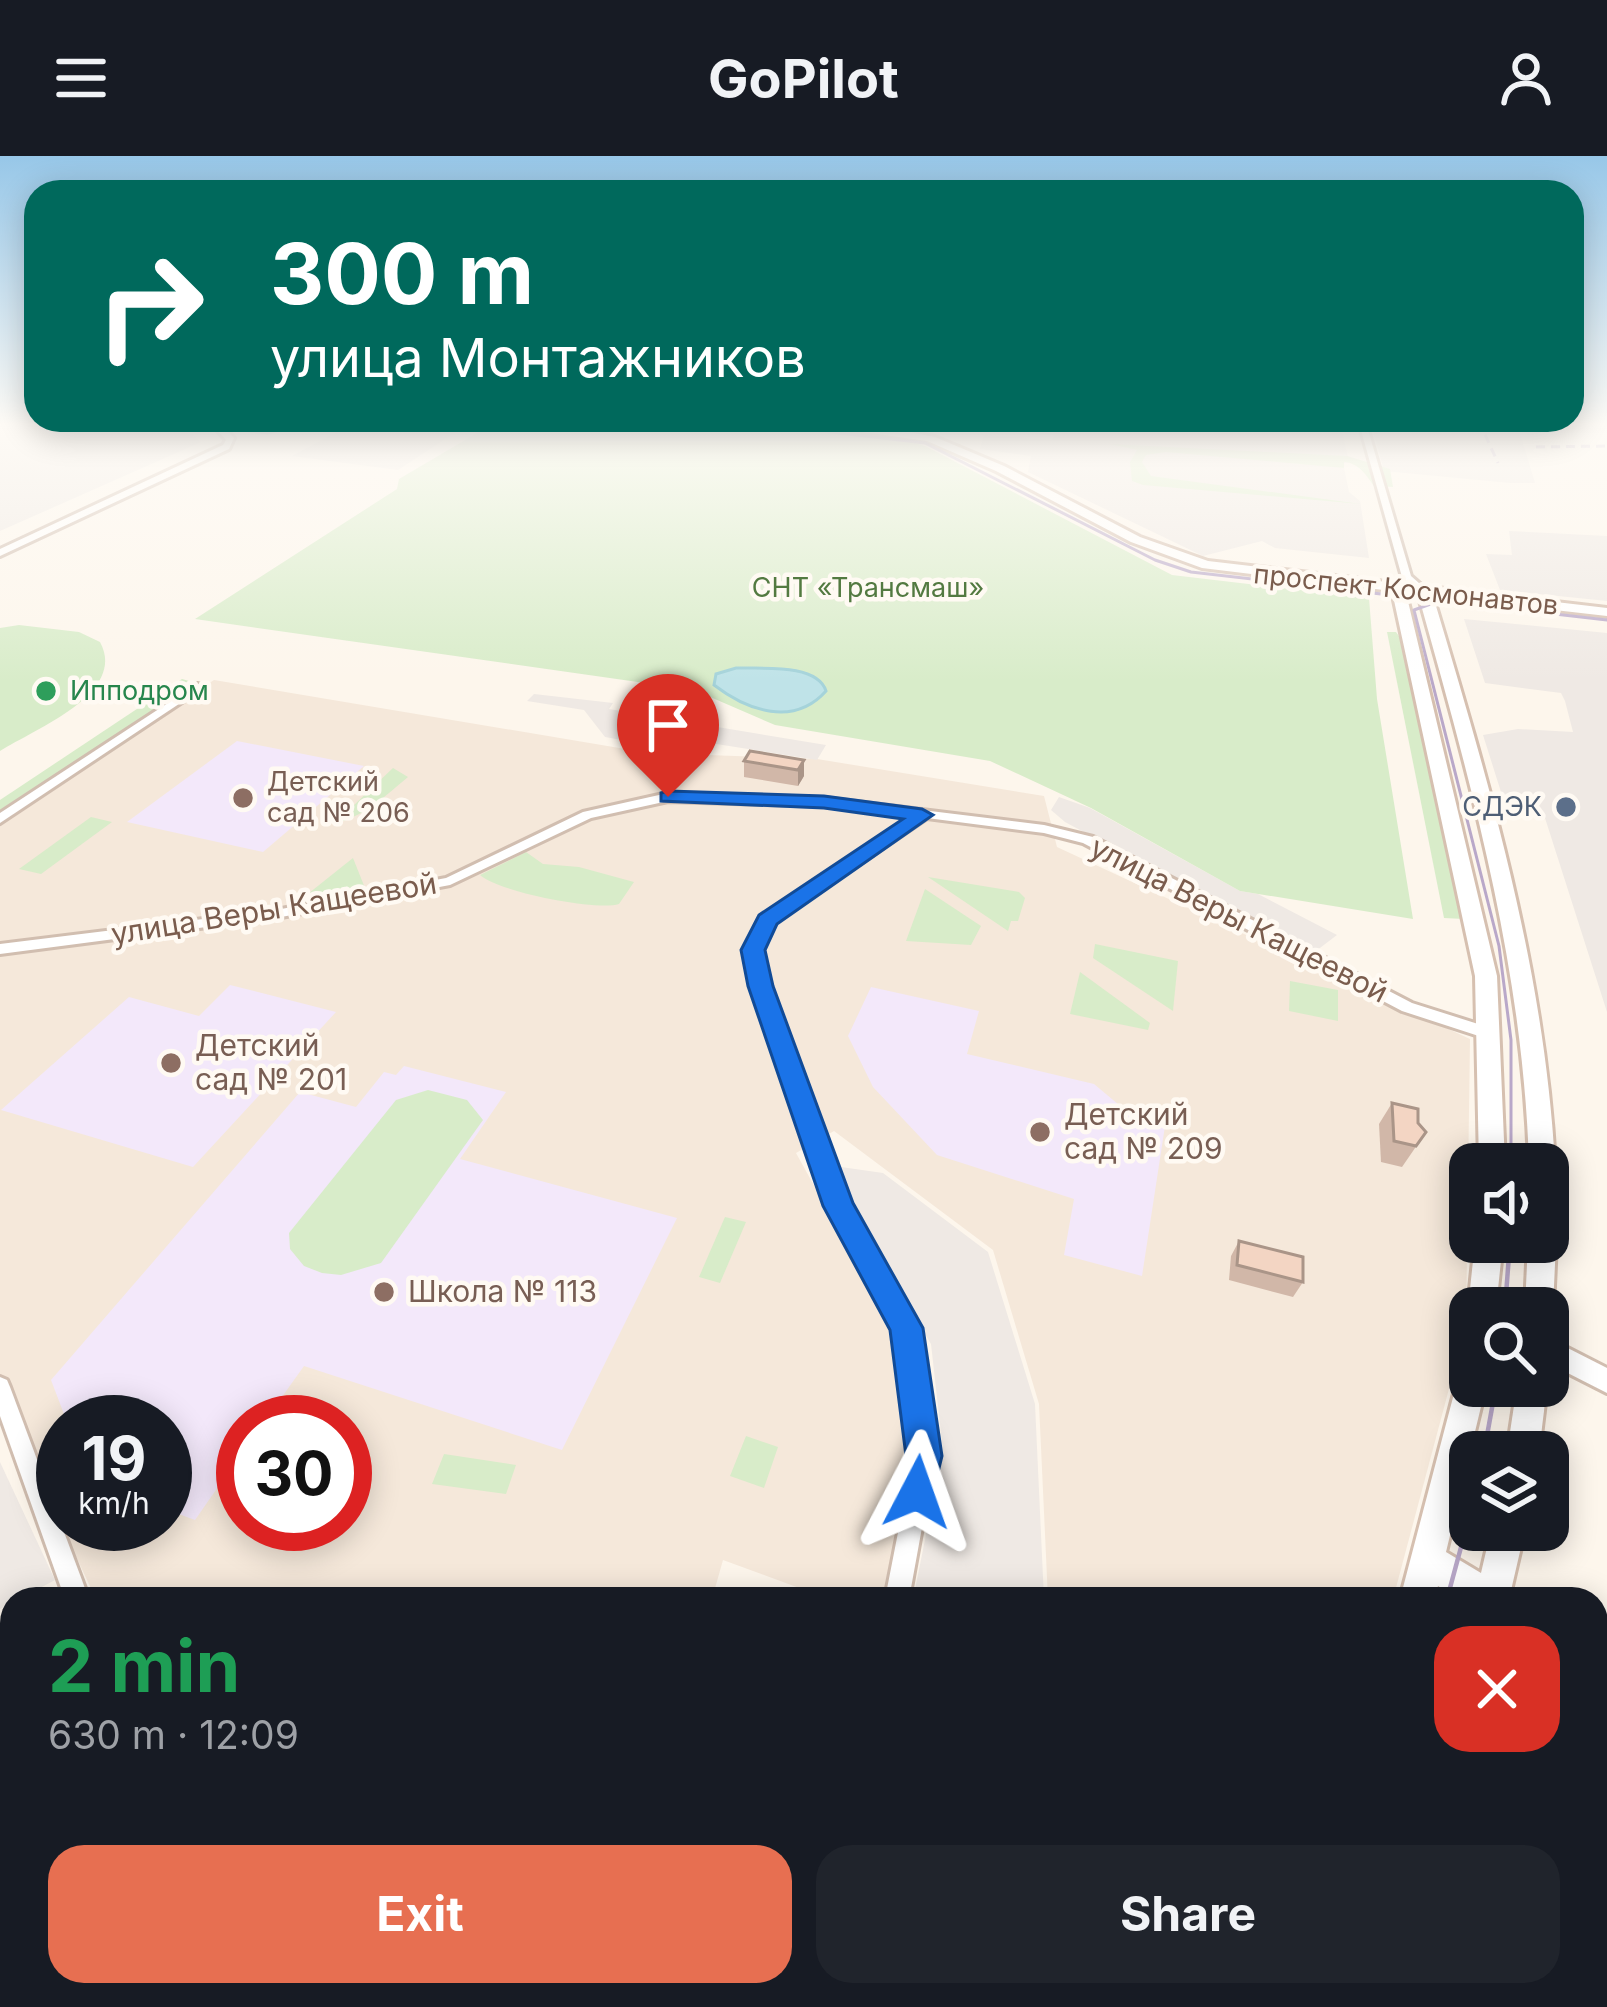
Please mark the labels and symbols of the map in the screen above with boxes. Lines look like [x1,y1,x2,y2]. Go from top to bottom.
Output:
street label: проспект Космонавтов [1252,557,1560,622]
park label: СНТ «Трансмаш» [752,571,984,604]
place label: Ипподром [70,674,209,707]
pin [617,674,719,797]
marker: Ипподром [33,678,59,704]
place label: Детский сад № 206 [267,765,410,829]
marker: Детский сад № 206 [230,785,256,811]
place label: СДЭК [1462,790,1542,823]
marker: СДЭК [1553,794,1579,820]
street label: улица Веры Кащеевой [1085,828,1394,1010]
street label: улица Веры Кащеевой [108,864,439,952]
place label: Детский сад № 201 [195,1027,347,1097]
marker: Детский сад № 201 [158,1050,184,1076]
place label: Детский сад № 209 [1064,1096,1223,1166]
marker: Детский сад № 209 [1027,1119,1053,1145]
place label: Школа № 113 [408,1273,597,1309]
marker: Школа № 113 [371,1279,397,1305]
speed limit sign: 30 [216,1395,372,1551]
position arrow [854,1429,980,1555]

